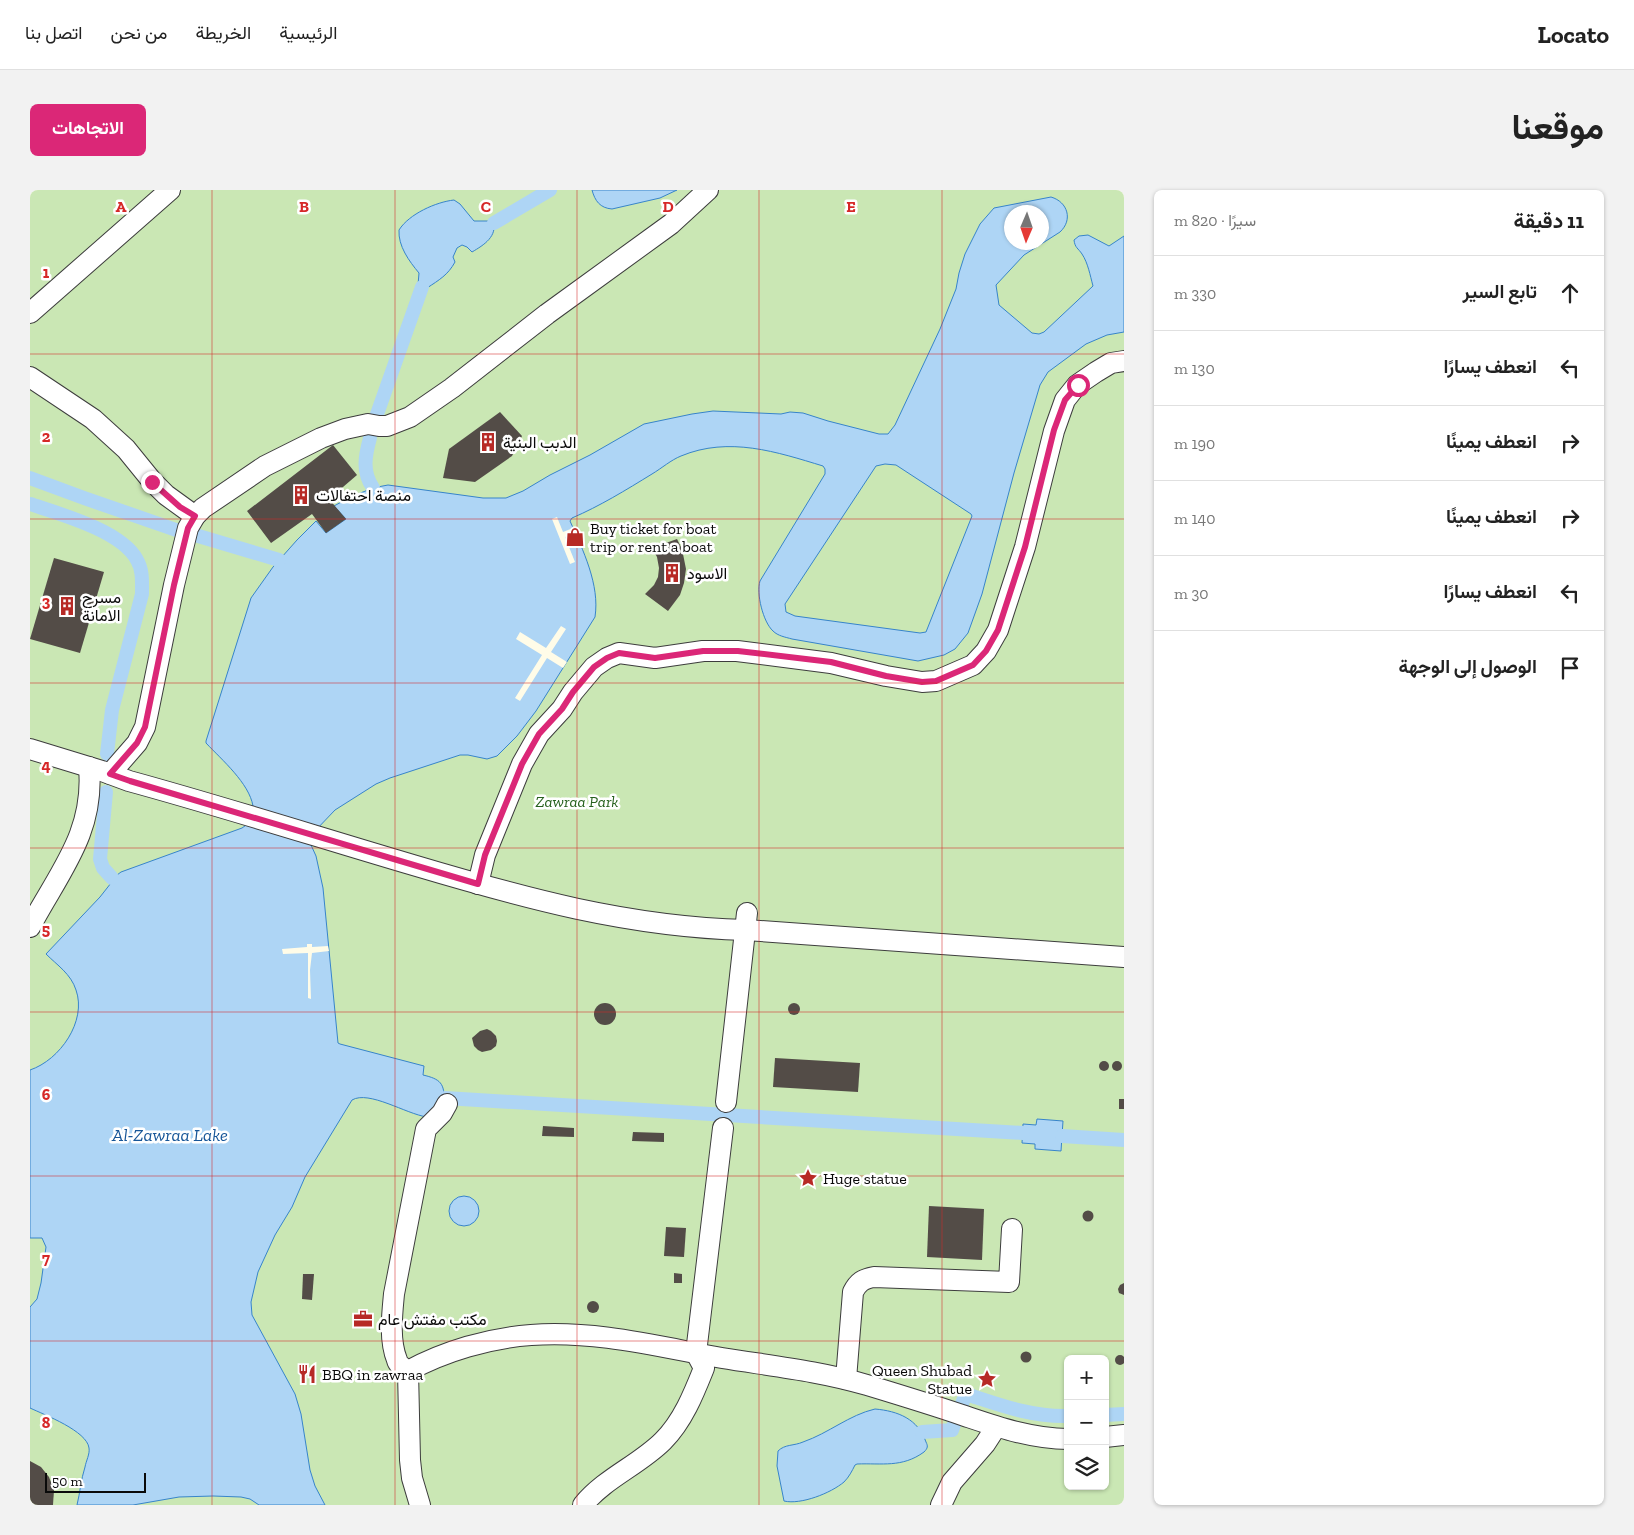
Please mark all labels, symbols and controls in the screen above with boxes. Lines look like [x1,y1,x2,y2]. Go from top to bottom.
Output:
text: Locato [1538,20,1609,49]
text: اتصل بنا [25,22,82,44]
text: من نحن [110,22,167,44]
text: الخريطة [195,22,251,44]
text: الرئيسية [279,22,337,44]
button: الاتجاهات [30,104,146,156]
text: موقعنا [1511,106,1604,148]
text: A [116,197,127,216]
text: B [299,197,309,216]
text: C [481,197,491,216]
text: D [662,197,674,216]
text: E [846,197,856,216]
north arrow [1004,205,1049,250]
text: 11 دقيقة [1514,208,1584,233]
text: سيرًا · 820 m [1174,211,1256,230]
text: 1 [43,263,50,282]
icon: ahead [1556,279,1584,307]
text: تابع السير [1463,280,1537,303]
text: 330 m [1174,284,1216,303]
icon: left [1556,354,1584,382]
text: انعطف يسارًا [1444,355,1537,378]
text: 130 m [1174,359,1215,378]
route start [1067,374,1090,397]
text: 2 [42,427,51,446]
icon: right [1556,429,1584,457]
text: انعطف يمينًا [1446,430,1537,453]
building icon: الدبب البنية [477,431,499,453]
place label: الدبب البنية [503,433,576,452]
text: 190 m [1174,434,1215,453]
route end [141,471,164,494]
building icon: منصة احتفالات [290,484,312,506]
place label: منصة احتفالات [316,486,411,505]
icon: right [1556,504,1584,532]
text: انعطف يمينًا [1446,505,1537,528]
text: 140 m [1174,509,1215,528]
place label: Buy ticket for boat trip or rent a boat [590,519,717,556]
shop icon: Buy ticket for boat trip or rent a boat [564,526,586,548]
building icon: الاسود [661,562,683,584]
place label: الاسود [687,564,727,584]
icon: left [1556,579,1584,607]
text: انعطف يسارًا [1444,580,1537,603]
text: 30 m [1174,584,1209,603]
place label: مسرح الامانة [82,588,121,625]
text: 3 [42,592,51,611]
building icon: مسرح الامانة [56,595,78,617]
icon: arrive [1556,654,1584,682]
text: الوصول إلى الوجهة [1399,655,1537,678]
text: 4 [41,756,51,775]
park label: Zawraa Park [535,792,619,811]
text: 5 [42,920,50,939]
text: 6 [42,1085,51,1104]
water label: Al-Zawraa Lake [111,1124,228,1146]
place icon: Huge statue [797,1167,819,1189]
place label: Huge statue [823,1169,907,1188]
text: 7 [42,1249,50,1268]
office icon: مكتب مفتش عام [352,1308,374,1330]
place label: مكتب مفتش عام [378,1310,487,1330]
map controls [1064,1355,1109,1490]
button: + [1064,1355,1109,1400]
place label: Queen Shubad Statue [872,1361,972,1398]
restaurant icon: BBQ in zawraa [296,1363,318,1385]
place label: BBQ in zawraa [322,1365,424,1384]
place icon: Queen Shubad Statue [976,1368,998,1390]
button: − [1064,1400,1109,1445]
text: 8 [42,1413,51,1432]
button: layers [1064,1445,1109,1490]
scale bar [45,1470,146,1493]
text: 50 m [52,1473,83,1490]

